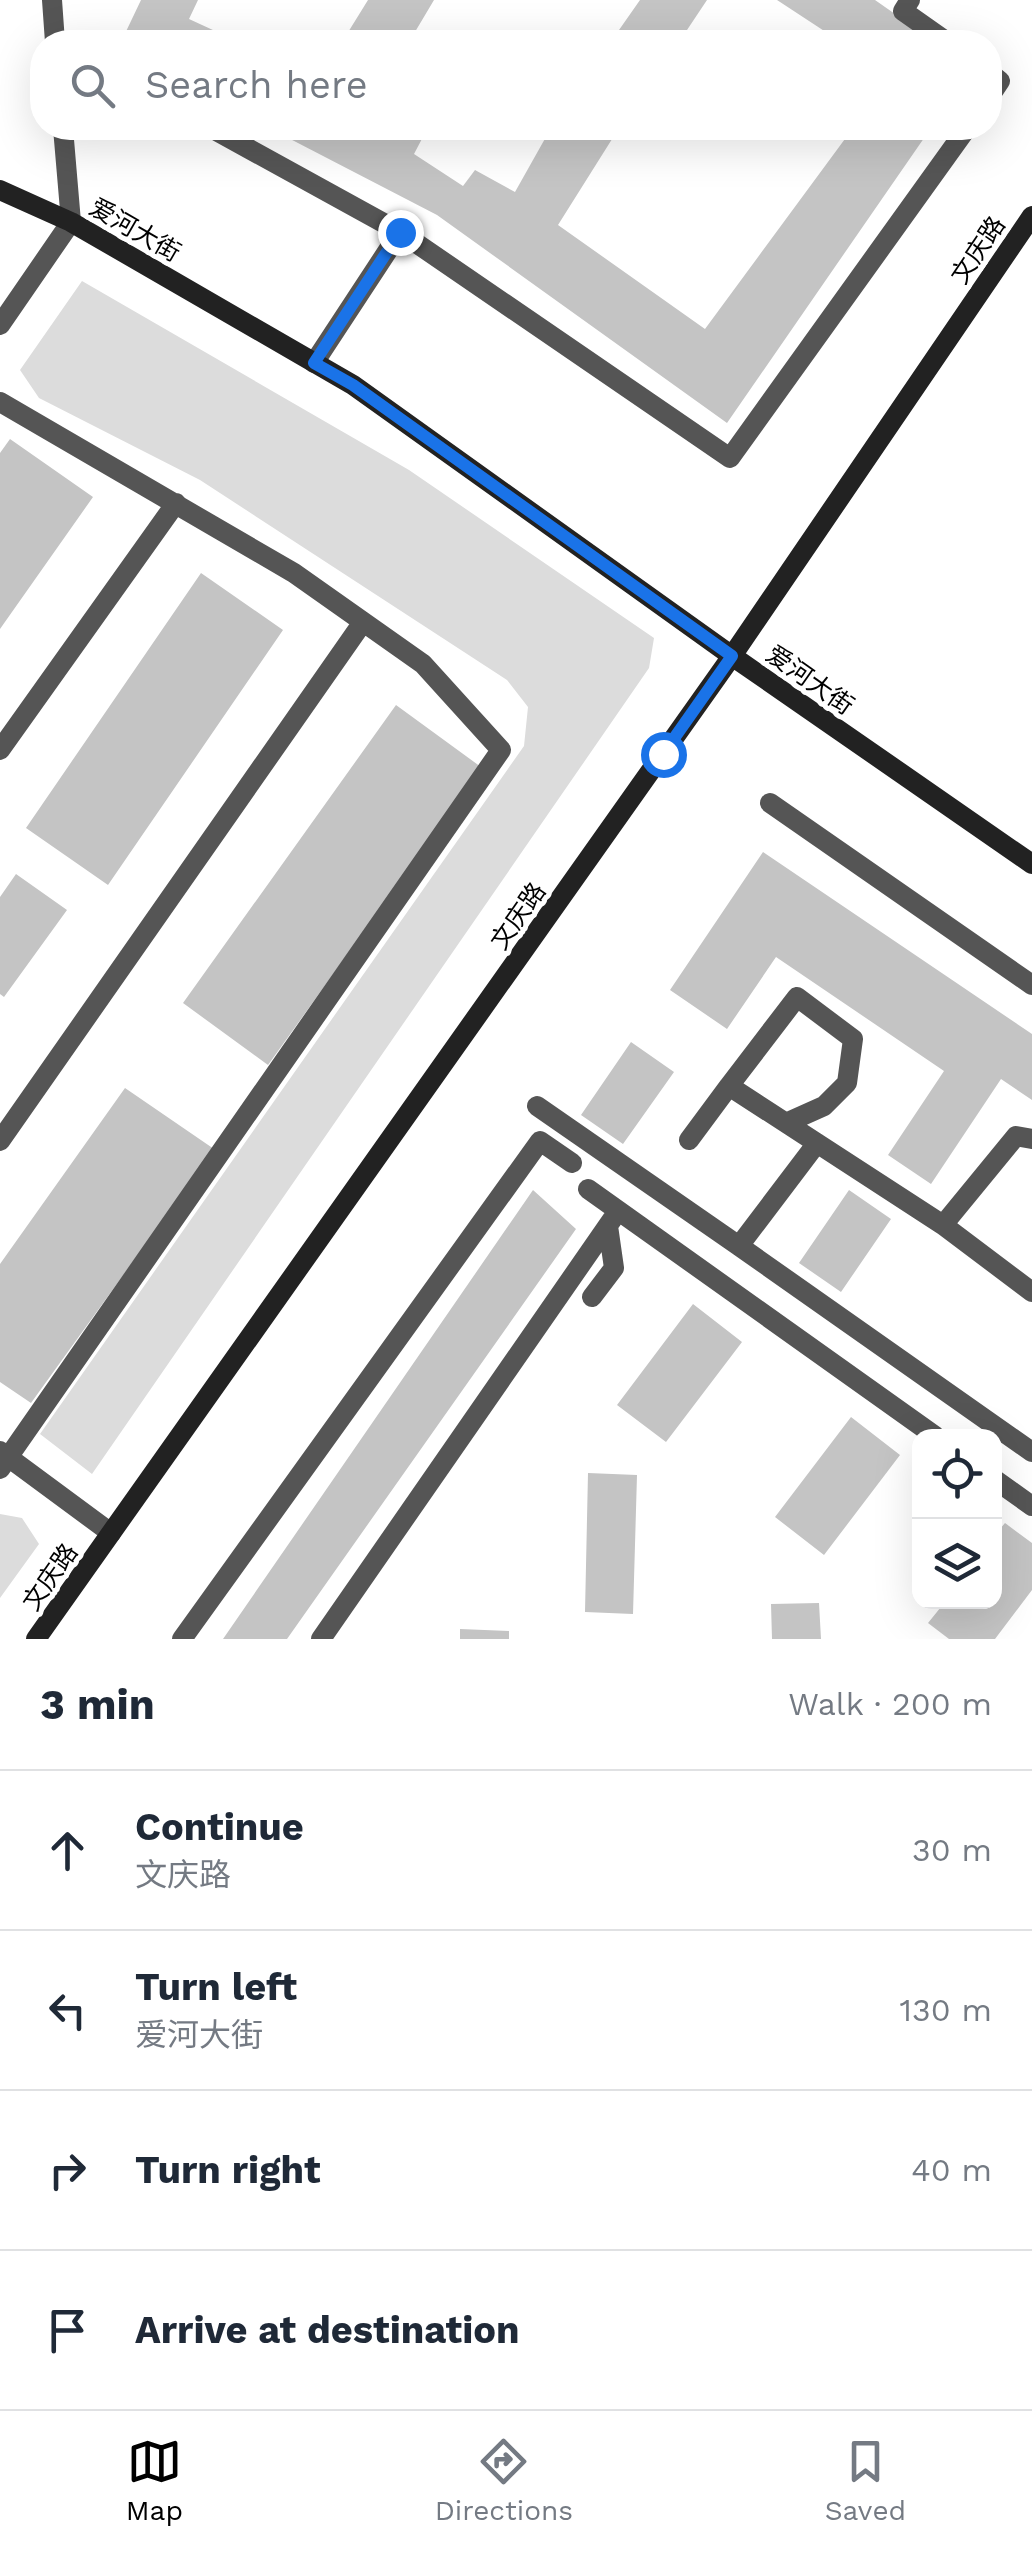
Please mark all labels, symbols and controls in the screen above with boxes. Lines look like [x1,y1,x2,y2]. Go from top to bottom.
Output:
search box [30,30,1002,140]
icon: search [65,58,120,113]
text: Search here [145,63,368,107]
street label: 爱河大街 [84,192,186,268]
route end [378,210,424,256]
street label: 文庆路 [945,211,1011,289]
street label: 爱河大街 [761,639,859,721]
route start [641,732,687,778]
street label: 文庆路 [485,877,551,955]
map controls [912,1429,1002,1609]
button: locate [912,1429,1002,1519]
button: layers [912,1519,1002,1609]
street label: 文庆路 [17,1538,83,1616]
text: 3 min [40,1680,155,1729]
text: Walk · 200 m [788,1685,992,1723]
text: Continue [135,1805,304,1849]
icon: ahead [40,1823,95,1878]
text: 30 m [912,1831,992,1869]
text: 文庆路 [135,1856,231,1894]
text: Turn left [135,1965,297,2009]
icon: left [40,1983,95,2038]
text: 130 m [900,1991,992,2029]
text: 爱河大街 [135,2016,263,2054]
icon: right [40,2143,95,2198]
text: Turn right [135,2148,321,2192]
text: 40 m [911,2151,992,2189]
icon: arrive [40,2303,95,2358]
text: Arrive at destination [135,2308,520,2352]
tab: Map [126,2434,183,2527]
tab: Directions [435,2434,573,2527]
tab: Saved [825,2434,906,2527]

